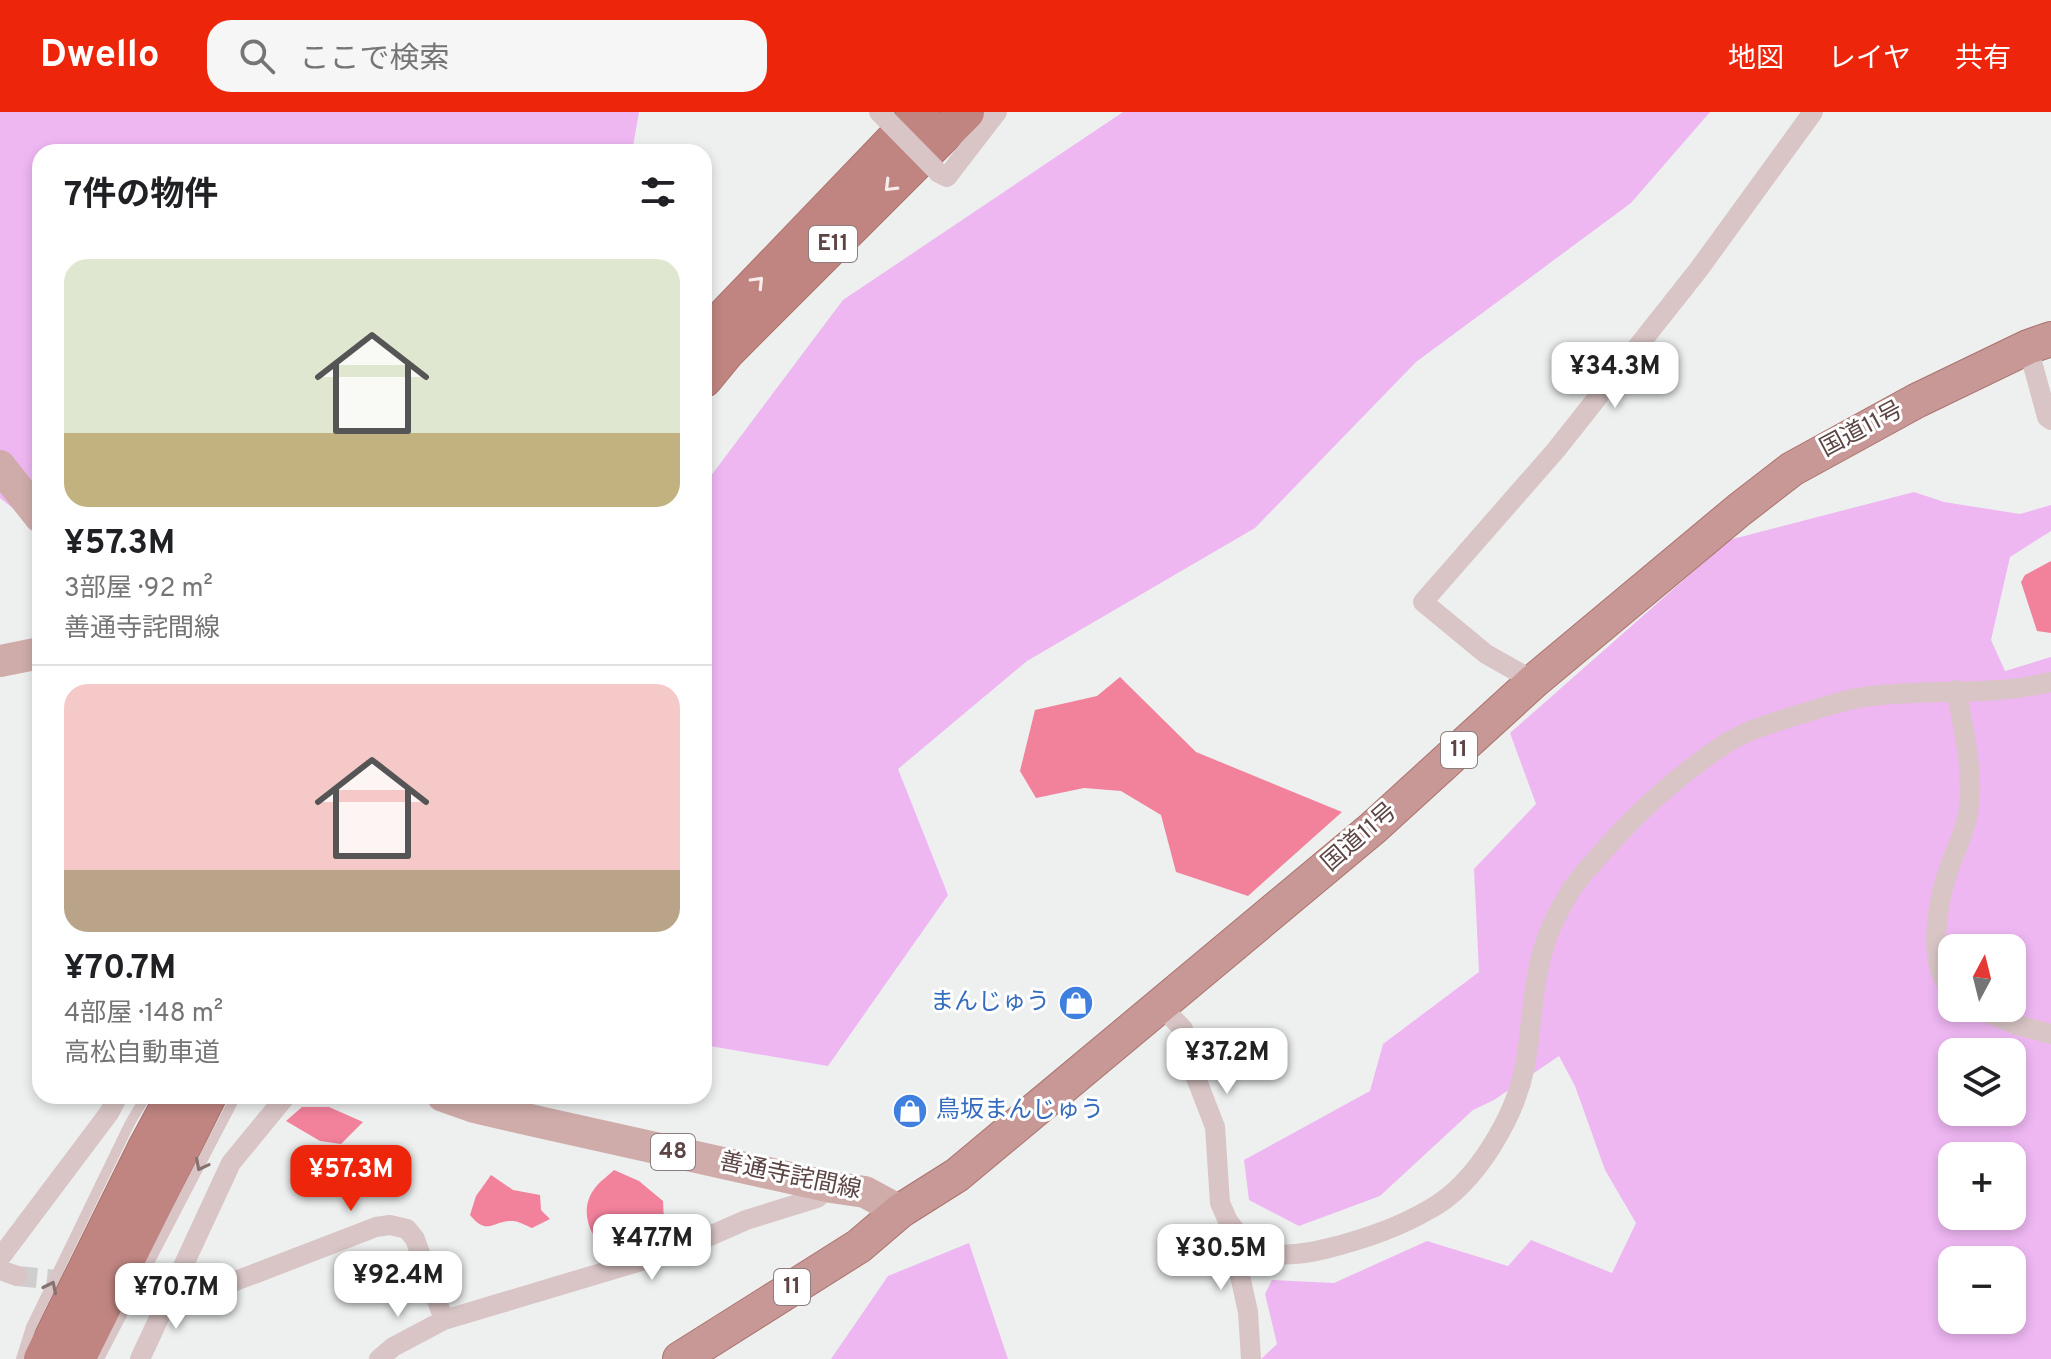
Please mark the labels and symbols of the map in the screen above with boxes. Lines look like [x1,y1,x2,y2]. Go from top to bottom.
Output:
one-way arrow [885,177,899,191]
road number: E11 [809,226,857,262]
one-way arrow [749,276,763,291]
pin: ¥34.3M [1550,342,1680,410]
street label: 国道11号 [1815,396,1909,464]
road number: 11 [1441,732,1477,768]
street label: 国道11号 [1316,797,1404,879]
north arrow [1938,934,2026,1022]
shop icon: まんじゅう [1057,984,1095,1022]
place label: まんじゅう [930,988,1050,1018]
pin: ¥37.2M [1162,1028,1292,1096]
shop icon: 鳥坂まんじゅう [891,1092,929,1130]
place label: 鳥坂まんじゅう [936,1096,1104,1126]
road number: 48 [651,1134,695,1170]
pin: ¥57.3M [286,1145,416,1213]
street label: 善通寺詫間線 [716,1147,864,1207]
one-way arrow [195,1157,210,1172]
pin: ¥47.7M [587,1214,717,1282]
pin: ¥30.5M [1156,1224,1286,1292]
pin: ¥92.4M [333,1251,463,1319]
pin: ¥70.7M [111,1263,241,1331]
road number: 11 [774,1269,810,1305]
one-way arrow [41,1281,57,1296]

